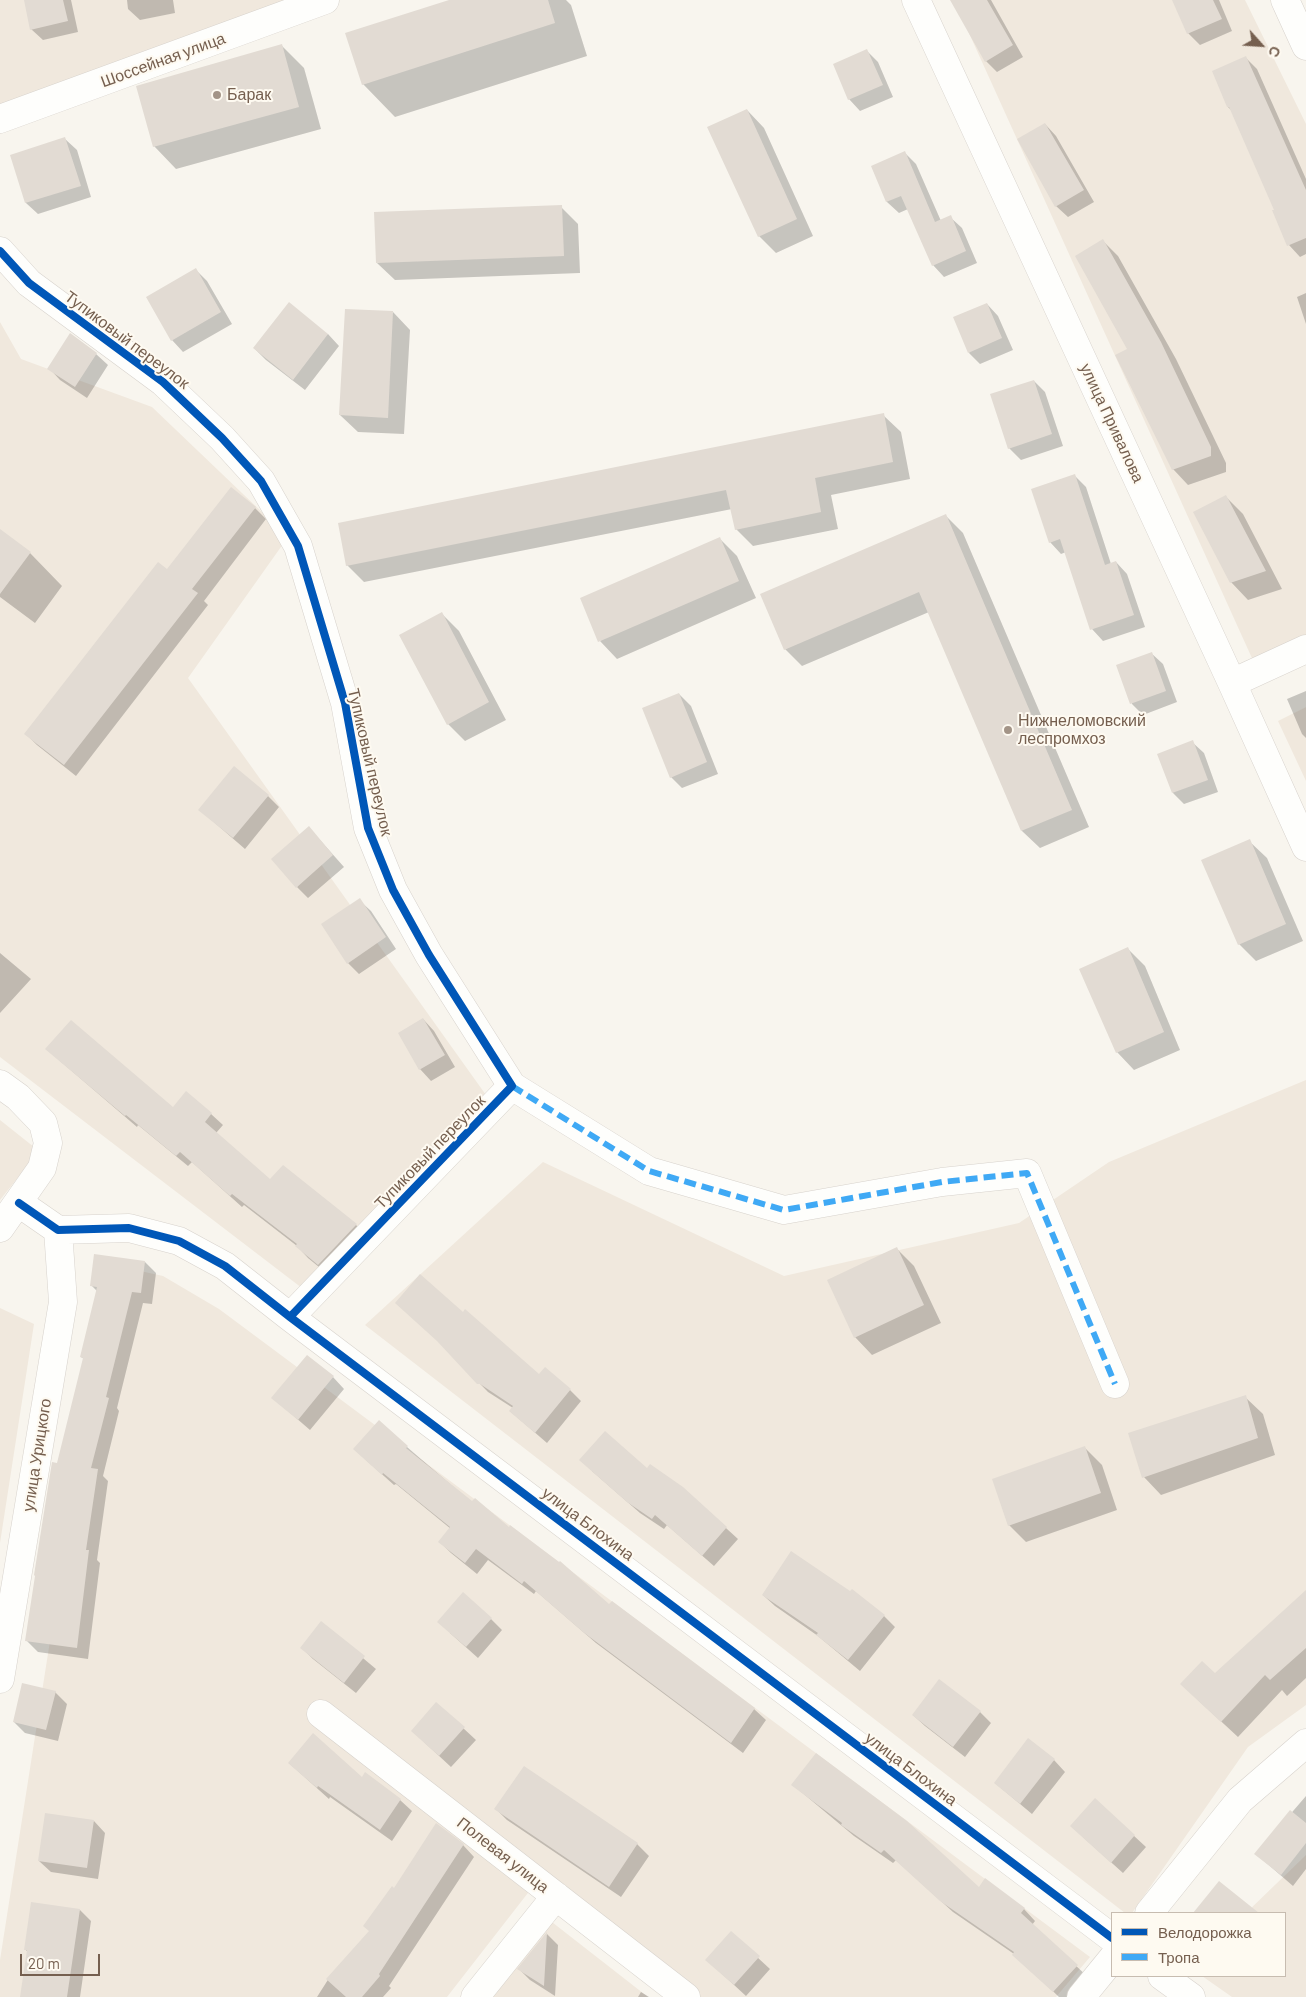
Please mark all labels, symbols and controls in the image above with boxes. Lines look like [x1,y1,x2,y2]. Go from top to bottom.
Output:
north arrow [1236,20,1286,70]
street label: Шоссейная улица [98,29,228,91]
text: С [1265,44,1285,60]
place label: Барак [227,85,271,105]
marker: Барак [211,89,223,101]
street label: Тупиковый переулок [61,287,193,393]
street label: улица Привалова [1076,360,1148,486]
street label: Тупиковый переулок [344,686,396,838]
place label: Нижнеломовский леспромхоз [1018,711,1146,749]
marker: Нижнеломовский леспромхоз [1002,724,1014,736]
street label: Тупиковый переулок [371,1091,489,1213]
street label: улица Урицкого [19,1397,55,1513]
street label: улица Блохина [538,1483,638,1565]
street label: улица Блохина [861,1728,961,1810]
street label: Полевая улица [453,1813,553,1897]
legend [1111,1912,1286,1977]
text: Велодорожка [1158,1923,1252,1941]
scale bar [22,1944,102,1976]
text: Тропа [1158,1948,1199,1966]
text: 20 m [28,1954,60,1972]

